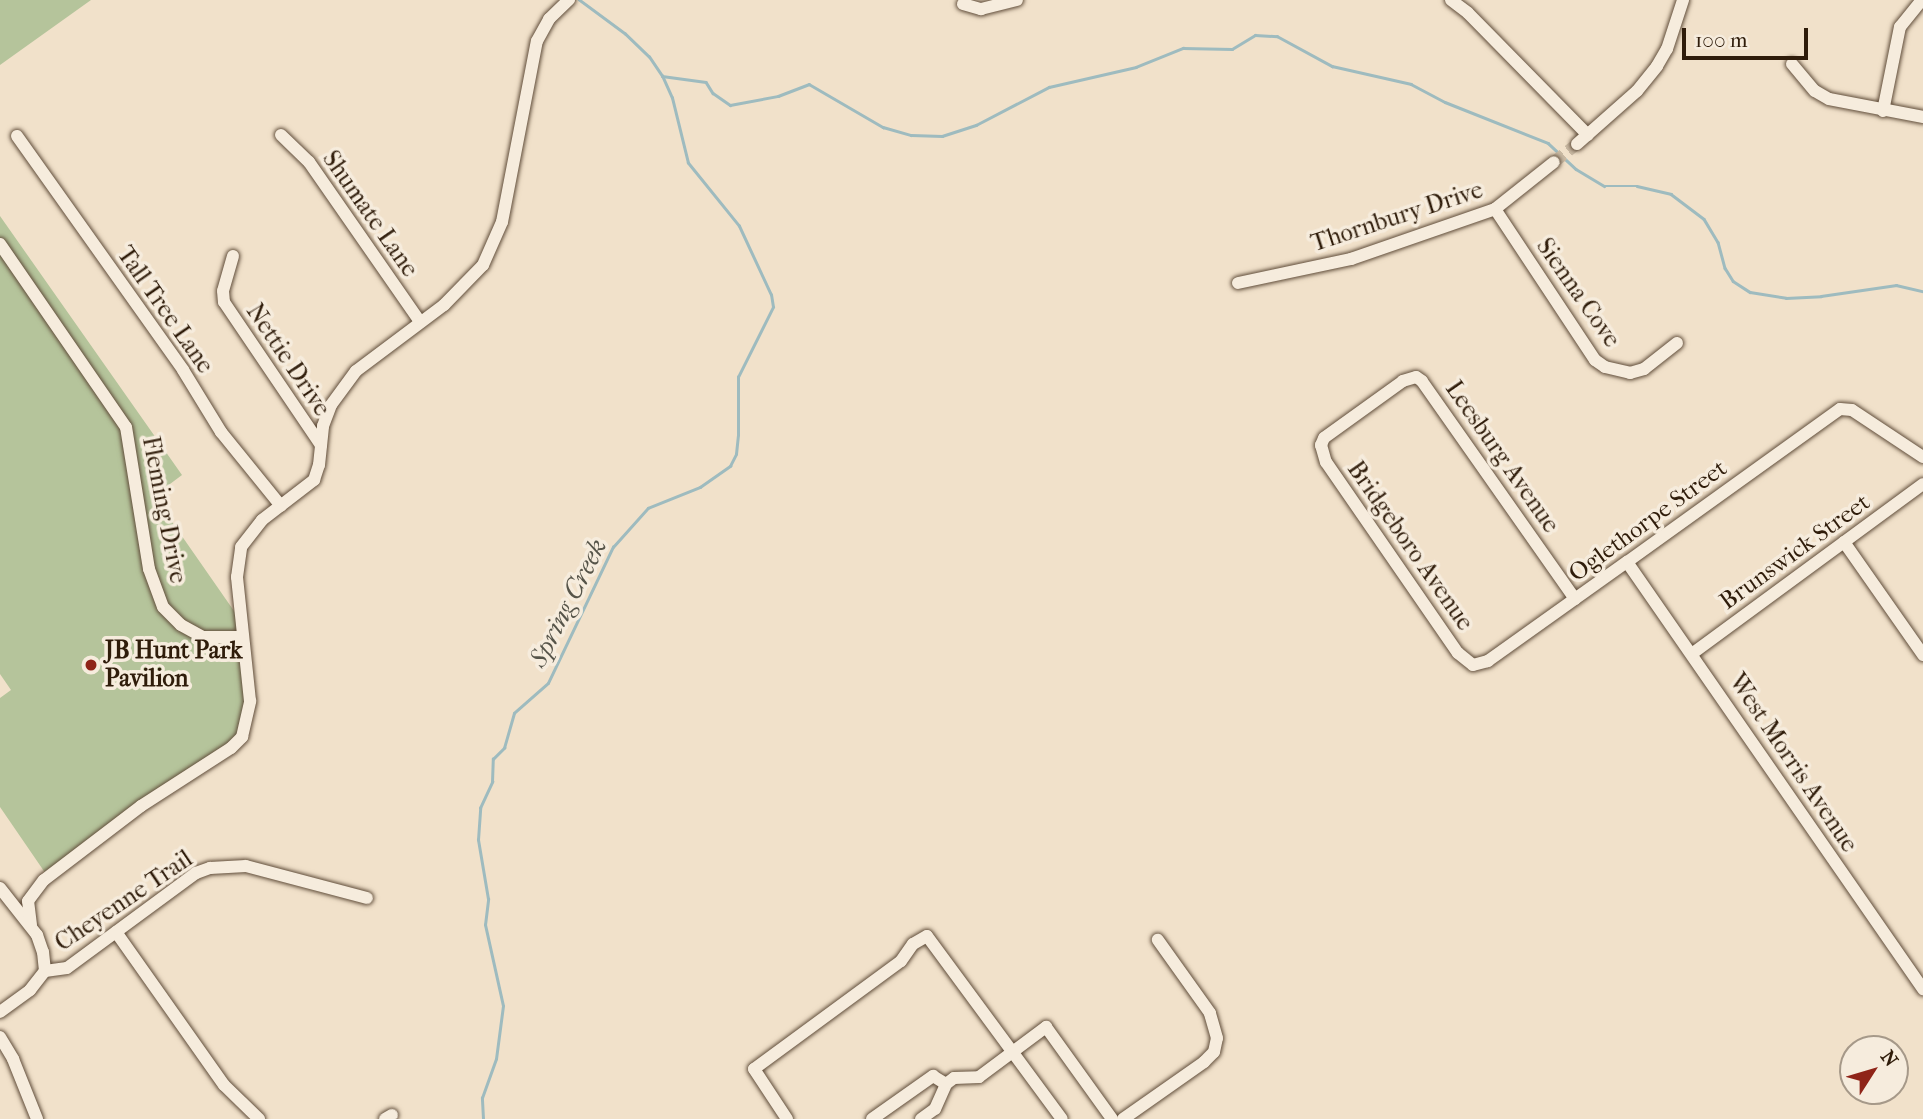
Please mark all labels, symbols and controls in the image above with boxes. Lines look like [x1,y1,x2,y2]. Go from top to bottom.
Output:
scale bar [1685,14,1811,58]
text: 100 m [1695,28,1748,52]
street label: Shumate Lane [316,145,424,283]
street label: Thornbury Drive [1308,176,1486,258]
street label: Sienna Cove [1530,233,1626,353]
street label: Tall Tree Lane [111,241,219,379]
street label: Nettie Drive [240,298,336,422]
street label: Leesburg Avenue [1439,376,1565,538]
street label: Fleming Drive [136,434,192,586]
street label: Oglethorpe Street [1563,454,1733,588]
street label: Bridgeboro Avenue [1341,456,1479,636]
street label: Brunswick Street [1714,488,1876,616]
water label: Spring Creek [522,534,614,672]
place label: JB Hunt Park Pavilion [105,637,242,693]
marker: JB Hunt Park Pavilion [83,657,99,673]
street label: West Morris Avenue [1723,668,1863,858]
street label: Cheyenne Trail [50,844,198,958]
north arrow [1839,1035,1909,1105]
text: N [1876,1046,1902,1071]

